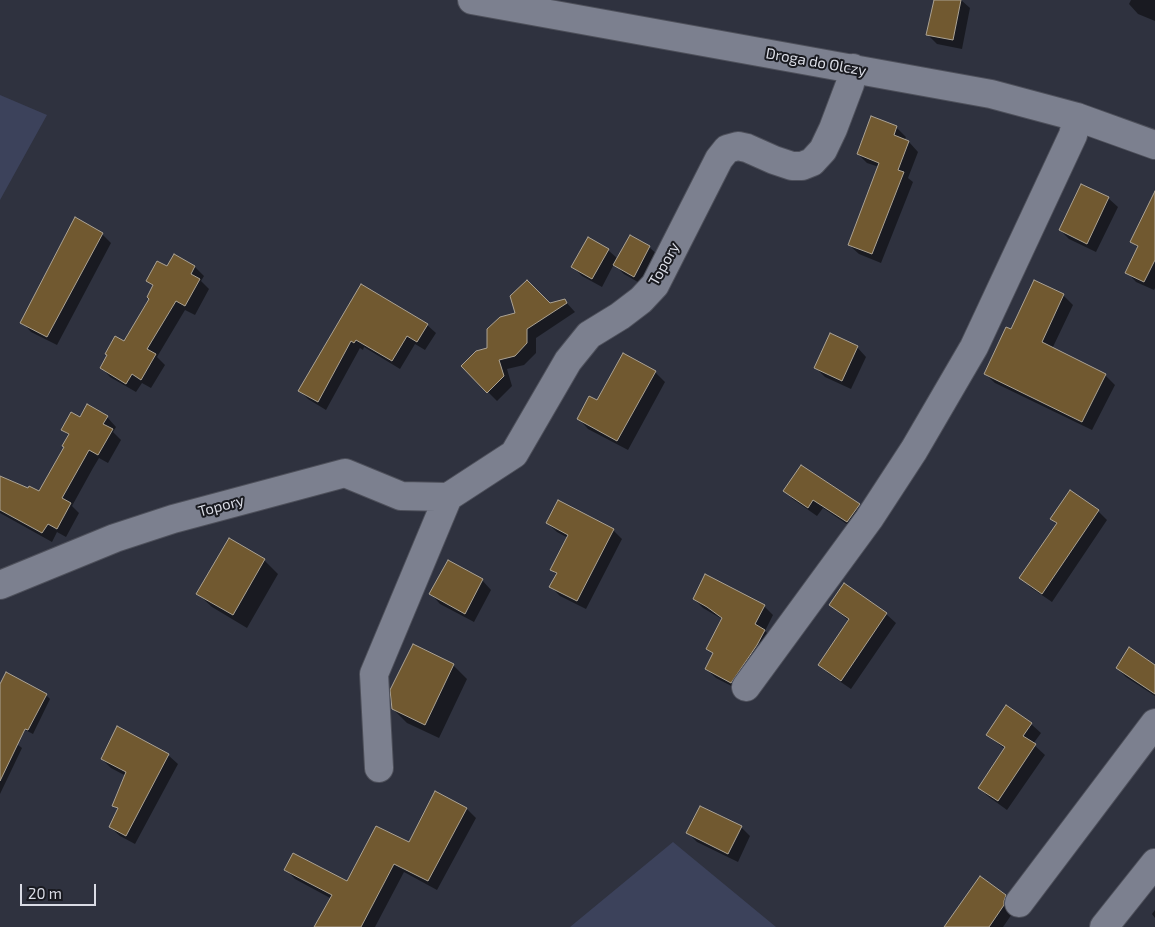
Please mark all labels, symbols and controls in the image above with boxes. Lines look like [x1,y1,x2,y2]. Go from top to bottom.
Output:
street label: Droga do Olczy [764,44,868,80]
street label: Topory [645,239,683,289]
street label: Topory [196,491,246,521]
scale bar [22,874,99,906]
text: 20 m [28,884,62,902]

